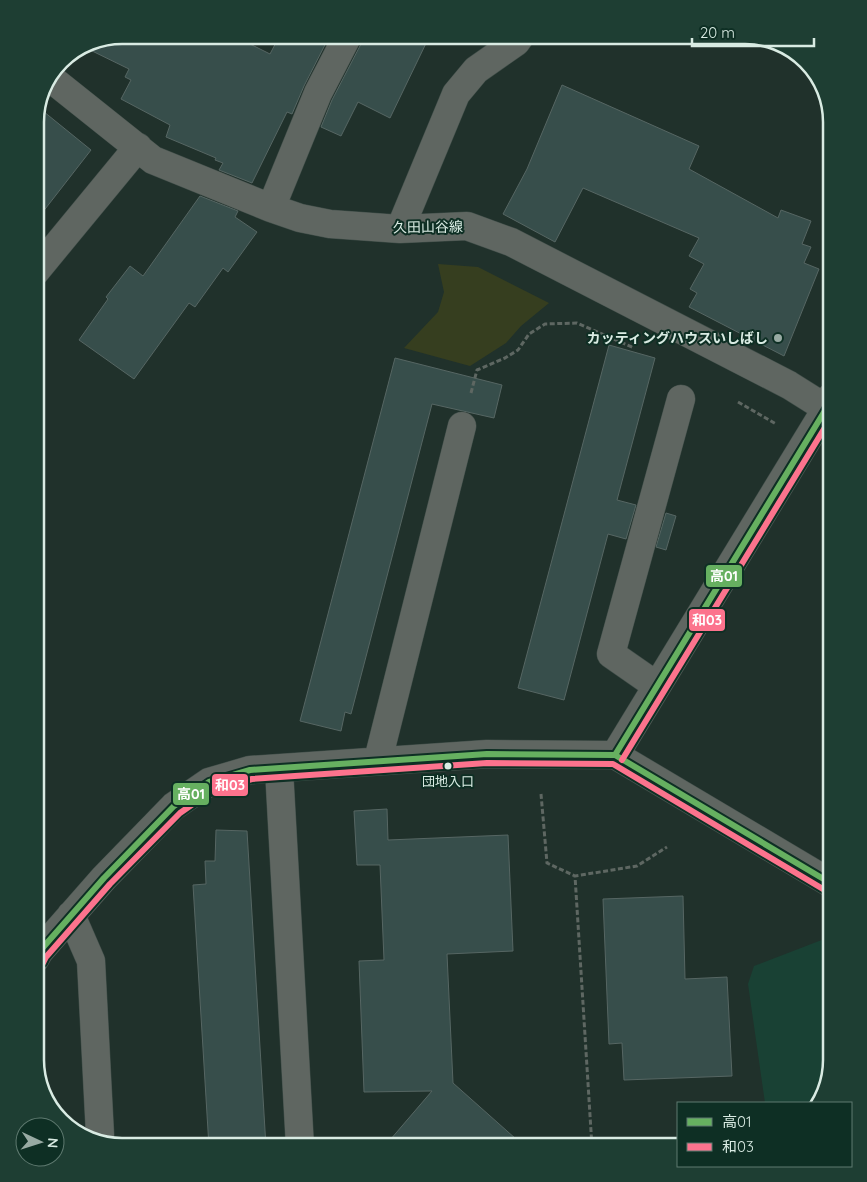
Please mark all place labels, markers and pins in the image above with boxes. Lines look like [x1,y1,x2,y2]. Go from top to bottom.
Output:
place label: カッティングハウスいしばし [587,329,768,347]
marker: カッティングハウスいしばし [772,332,784,344]
marker: 団地入口 [443,761,453,771]
place label: 団地入口 [422,773,474,789]

